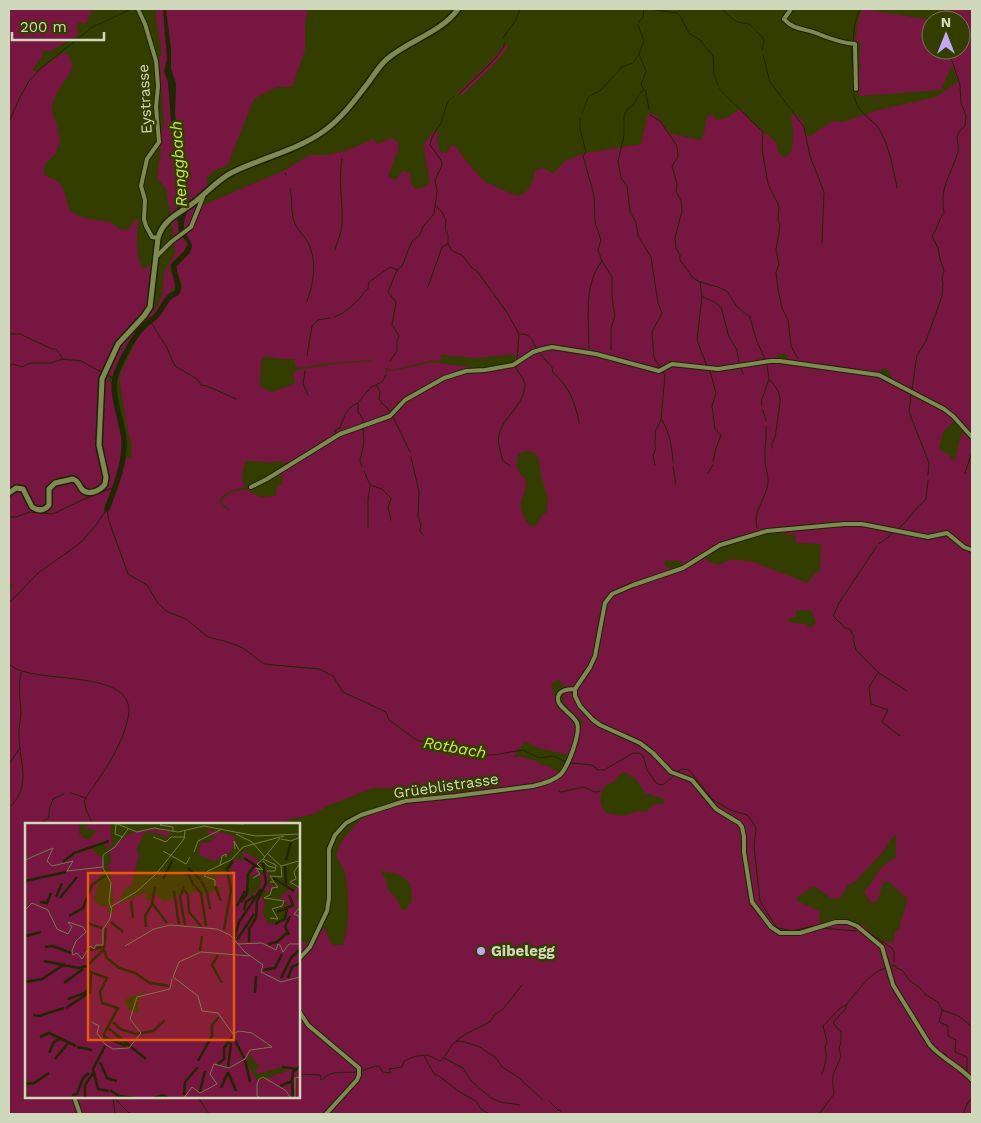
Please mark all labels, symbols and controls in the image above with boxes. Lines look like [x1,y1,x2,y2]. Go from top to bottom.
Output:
scale bar [12,10,105,42]
north arrow [921,10,971,60]
text: N [941,14,951,30]
text: 200 m [20,18,67,36]
street label: Eystrasse [134,64,156,134]
water label: Renggbach [166,120,191,208]
water label: Rotbach [422,733,488,762]
street label: Grüeblistrasse [392,770,500,802]
inset map [25,823,300,1098]
place label: Gibelegg [491,942,555,960]
marker: Gibelegg [475,945,487,957]

